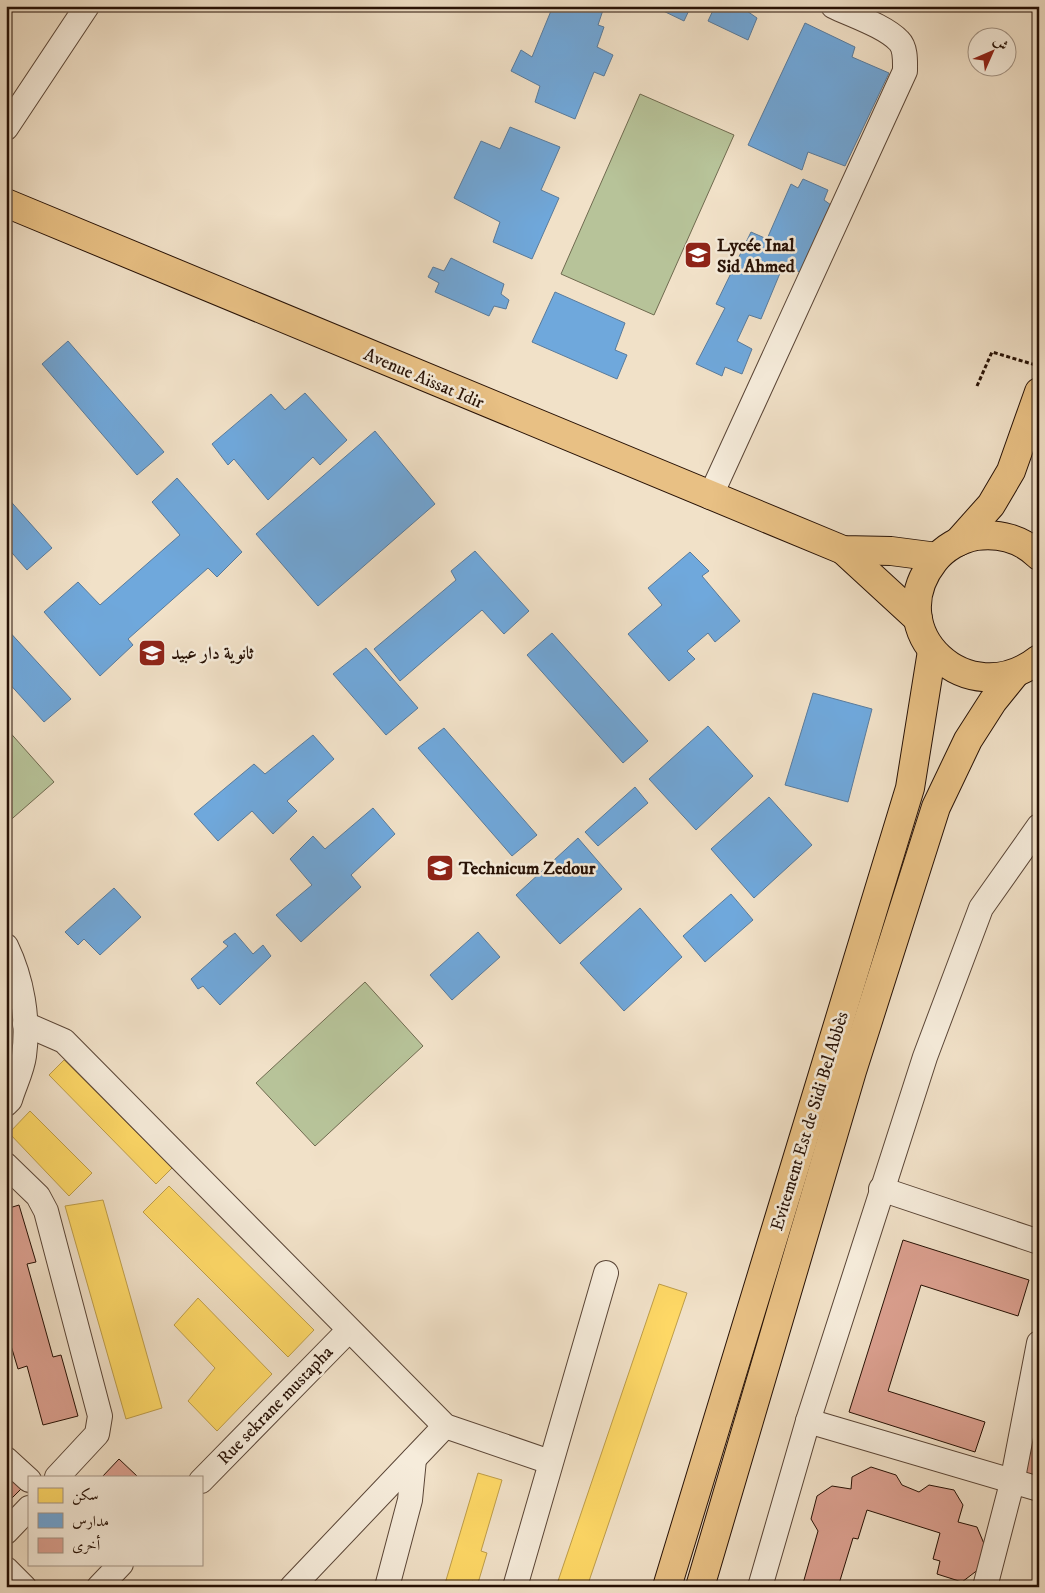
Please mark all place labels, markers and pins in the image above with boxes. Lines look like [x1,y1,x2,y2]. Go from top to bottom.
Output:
place label: Lycée Inal Sid Ahmed [717,235,796,278]
school or university icon: Lycée Inal Sid Ahmed [683,240,713,270]
school or university icon: ثانوية دار عبيد [137,638,167,668]
place label: ثانوية دار عبيد [171,643,254,665]
school or university icon: Technicum Zedour [425,853,455,883]
place label: Technicum Zedour [458,858,596,880]

